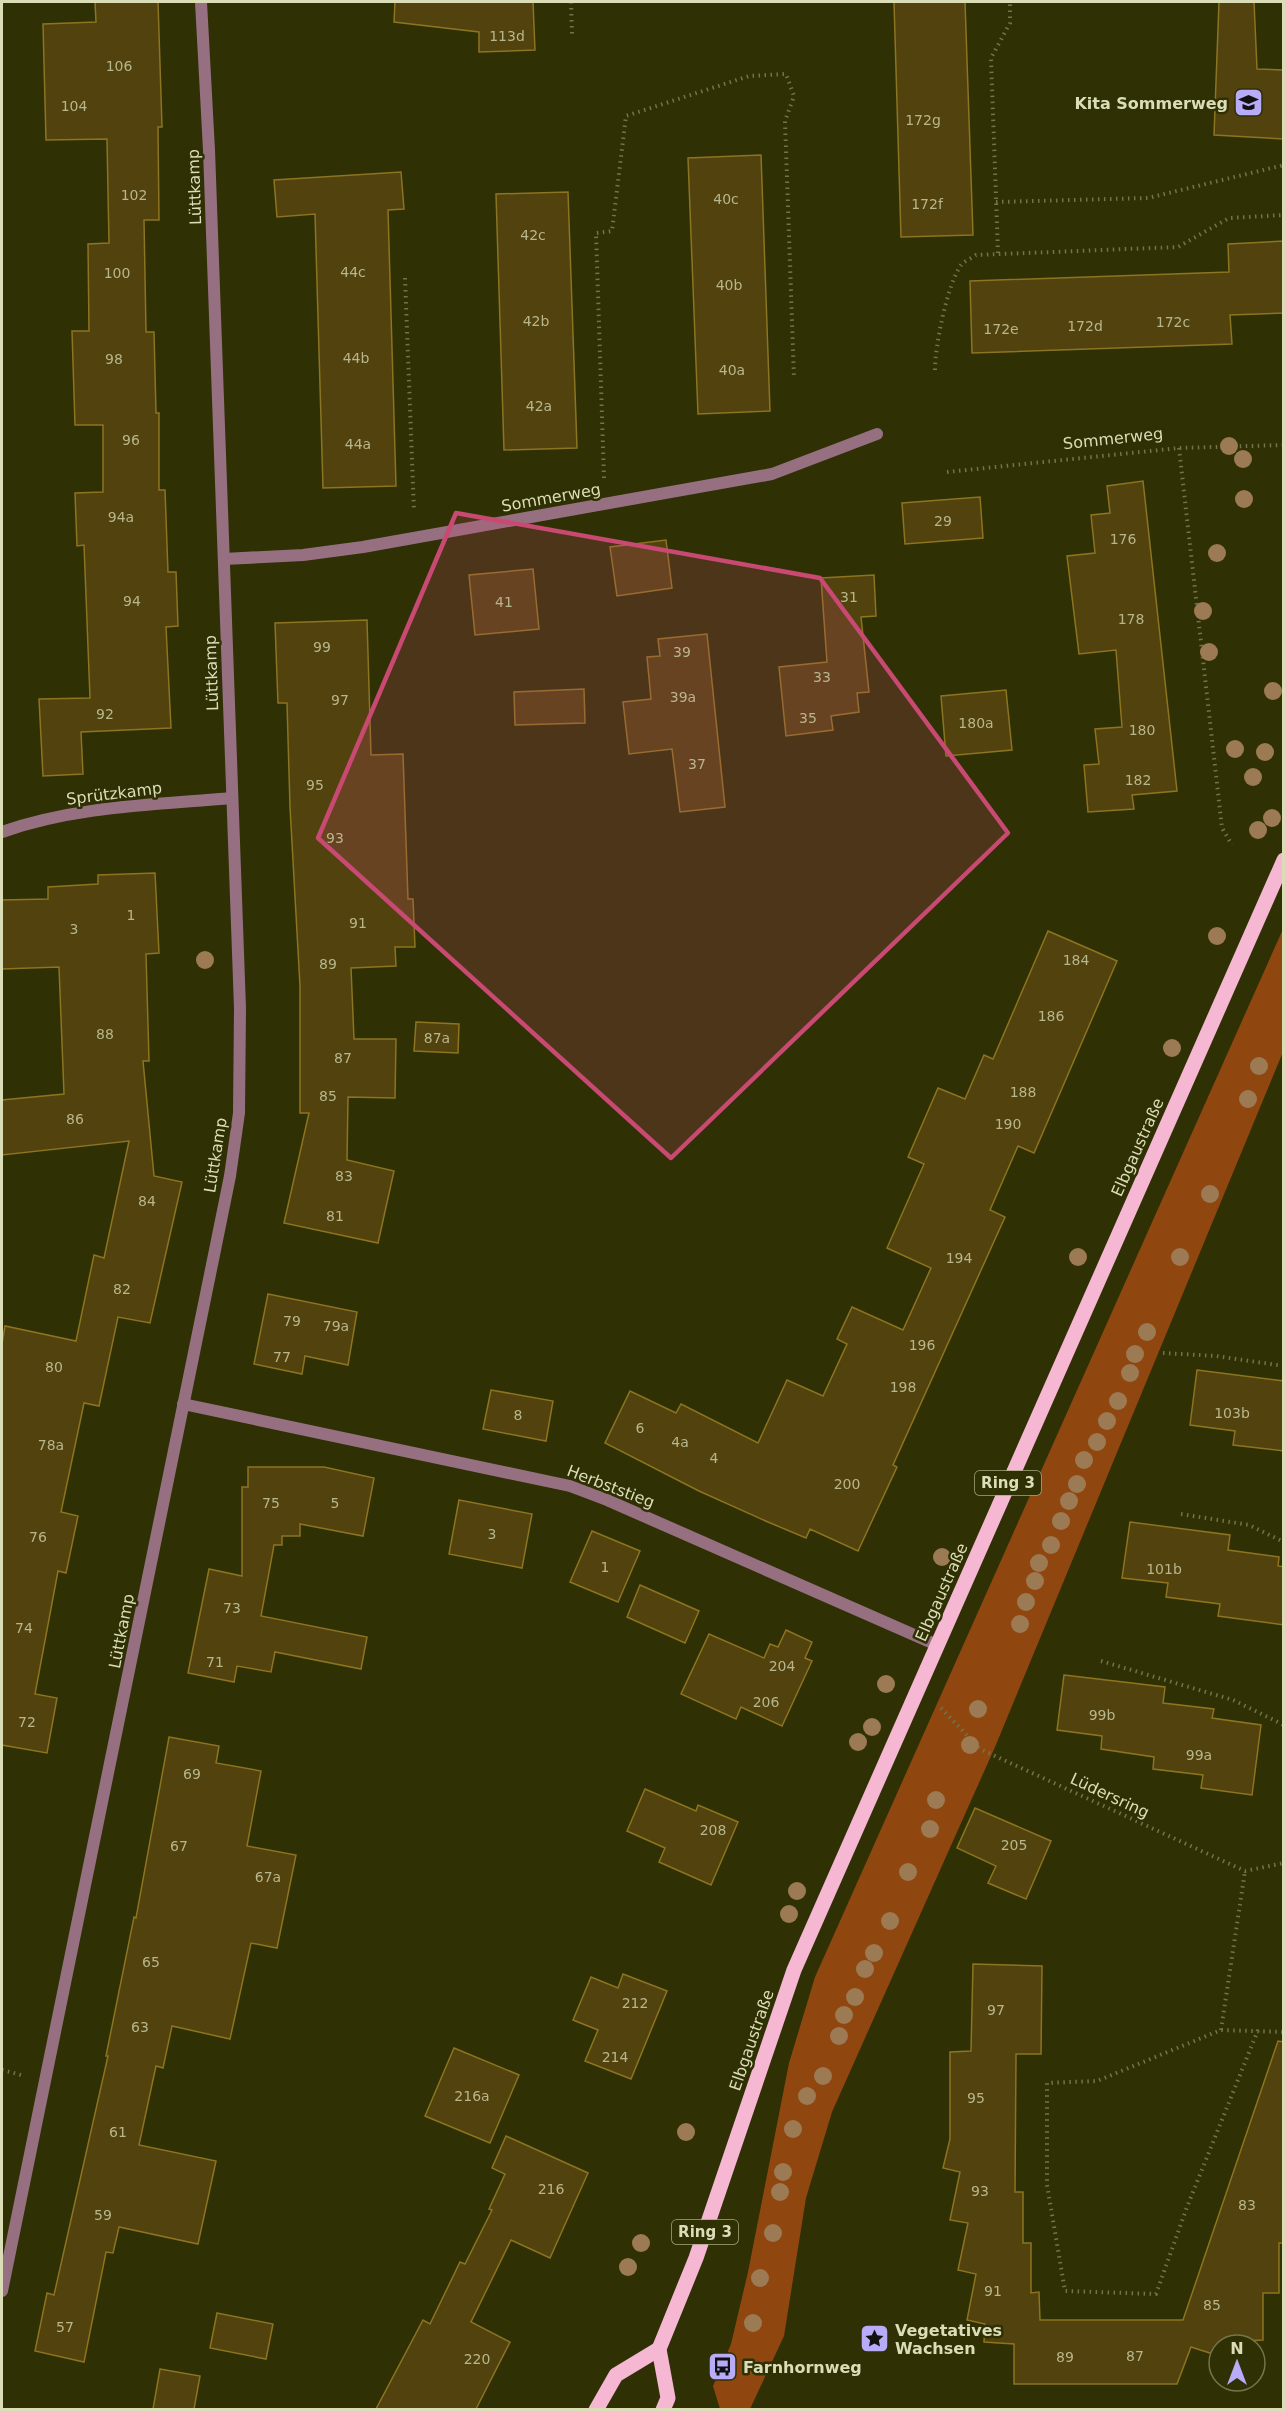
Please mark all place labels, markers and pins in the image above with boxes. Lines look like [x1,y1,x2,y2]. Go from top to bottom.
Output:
school or university icon: Kita Sommerweg [1233,87,1265,119]
place label: Kita Sommerweg [1074,94,1228,113]
place label: Vegetatives Wachsen [895,2321,1002,2358]
place icon: Vegetatives Wachsen [858,2323,890,2355]
bus stop icon: Farnhornweg [706,2351,738,2383]
place label: Farnhornweg [743,2358,862,2377]

